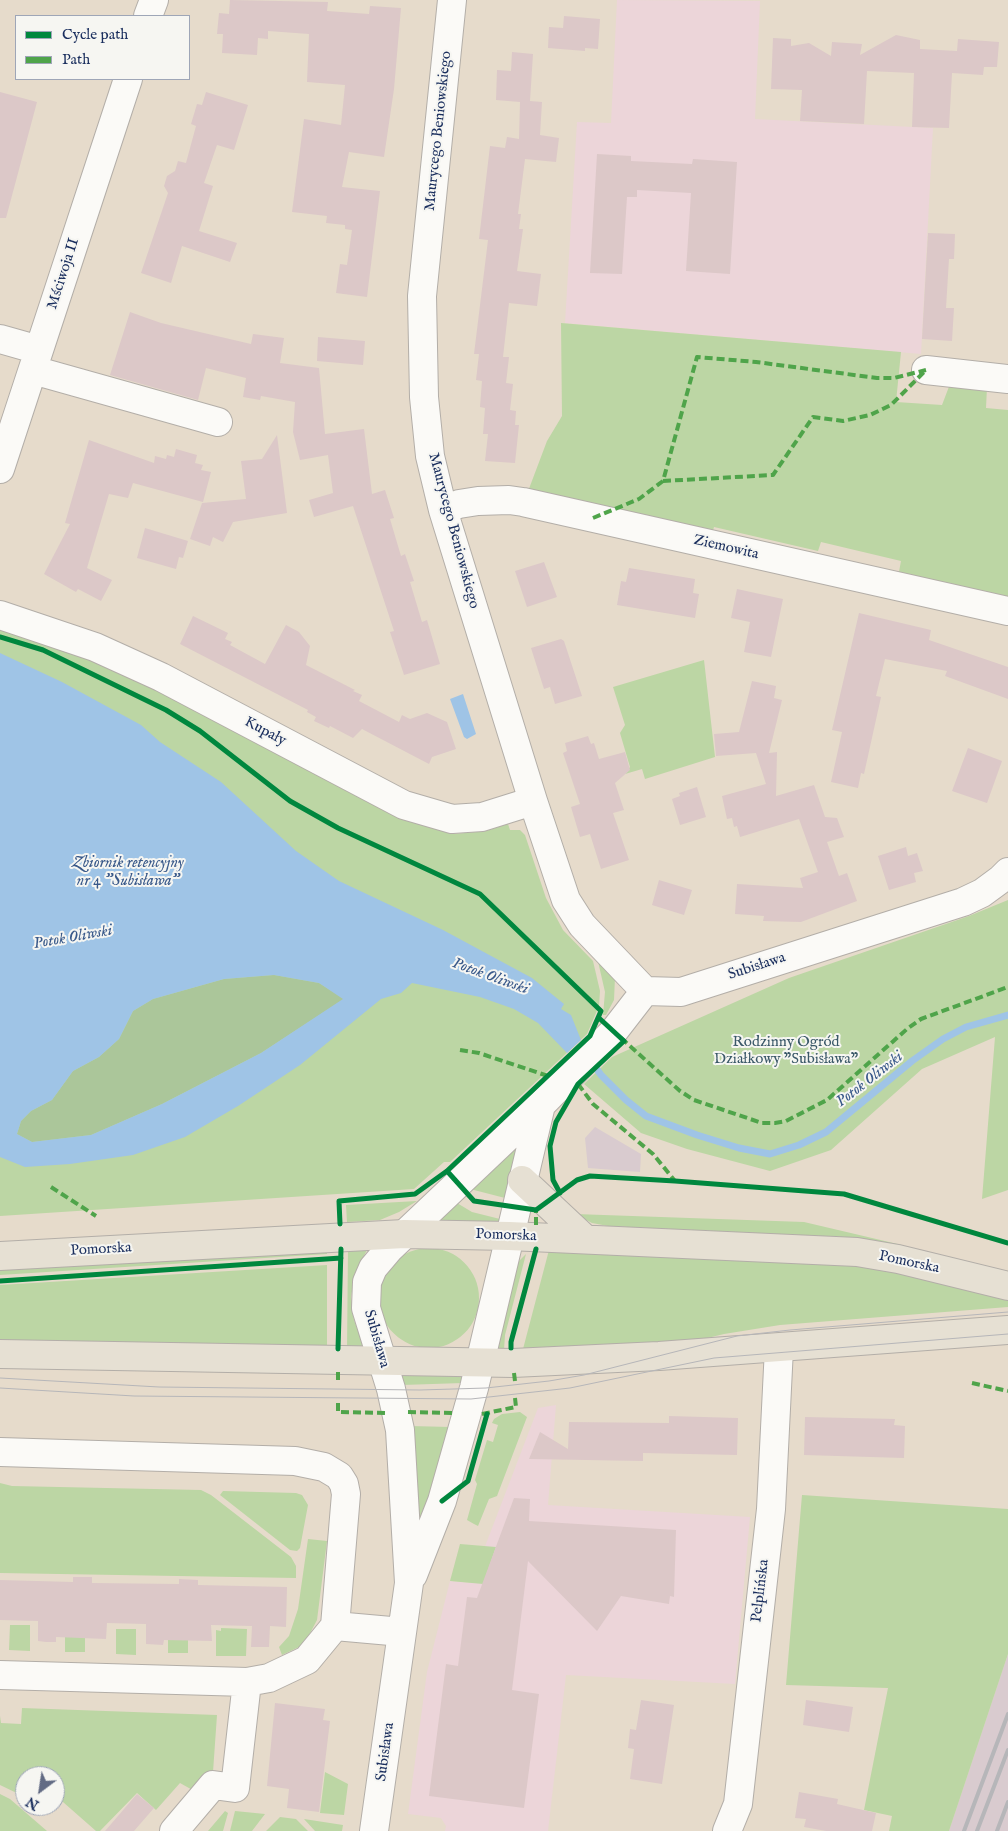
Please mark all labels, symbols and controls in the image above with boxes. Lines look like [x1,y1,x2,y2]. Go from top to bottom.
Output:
legend [15,15,190,80]
text: Cycle path [62,25,128,44]
text: Path [62,50,90,69]
street label: Maurycego Beniowskiego [422,50,456,212]
street label: Mściwoja II [44,236,84,312]
street label: Maurycego Beniowskiego [424,451,482,611]
street label: Ziemowita [692,532,760,564]
street label: Kupały [241,714,289,750]
water label: Zbiornik retencyjny nr 4 "Subisława" [72,854,184,892]
water label: Potok Oliwski [32,922,114,954]
street label: Subisława [726,949,788,985]
water label: Potok Oliwski [449,954,531,1000]
park label: Rodzinny Ogród Działkowy "Subisława" [714,1034,858,1069]
water label: Potok Oliwski [833,1048,907,1112]
street label: Pomorska [475,1226,537,1246]
street label: Pomorska [70,1239,132,1261]
street label: Pomorska [877,1248,941,1278]
street label: Subisława [359,1308,393,1370]
street label: Pelplińska [748,1558,774,1624]
street label: Subisława [373,1721,399,1783]
north arrow [15,1766,65,1816]
text: N [23,1792,43,1814]

